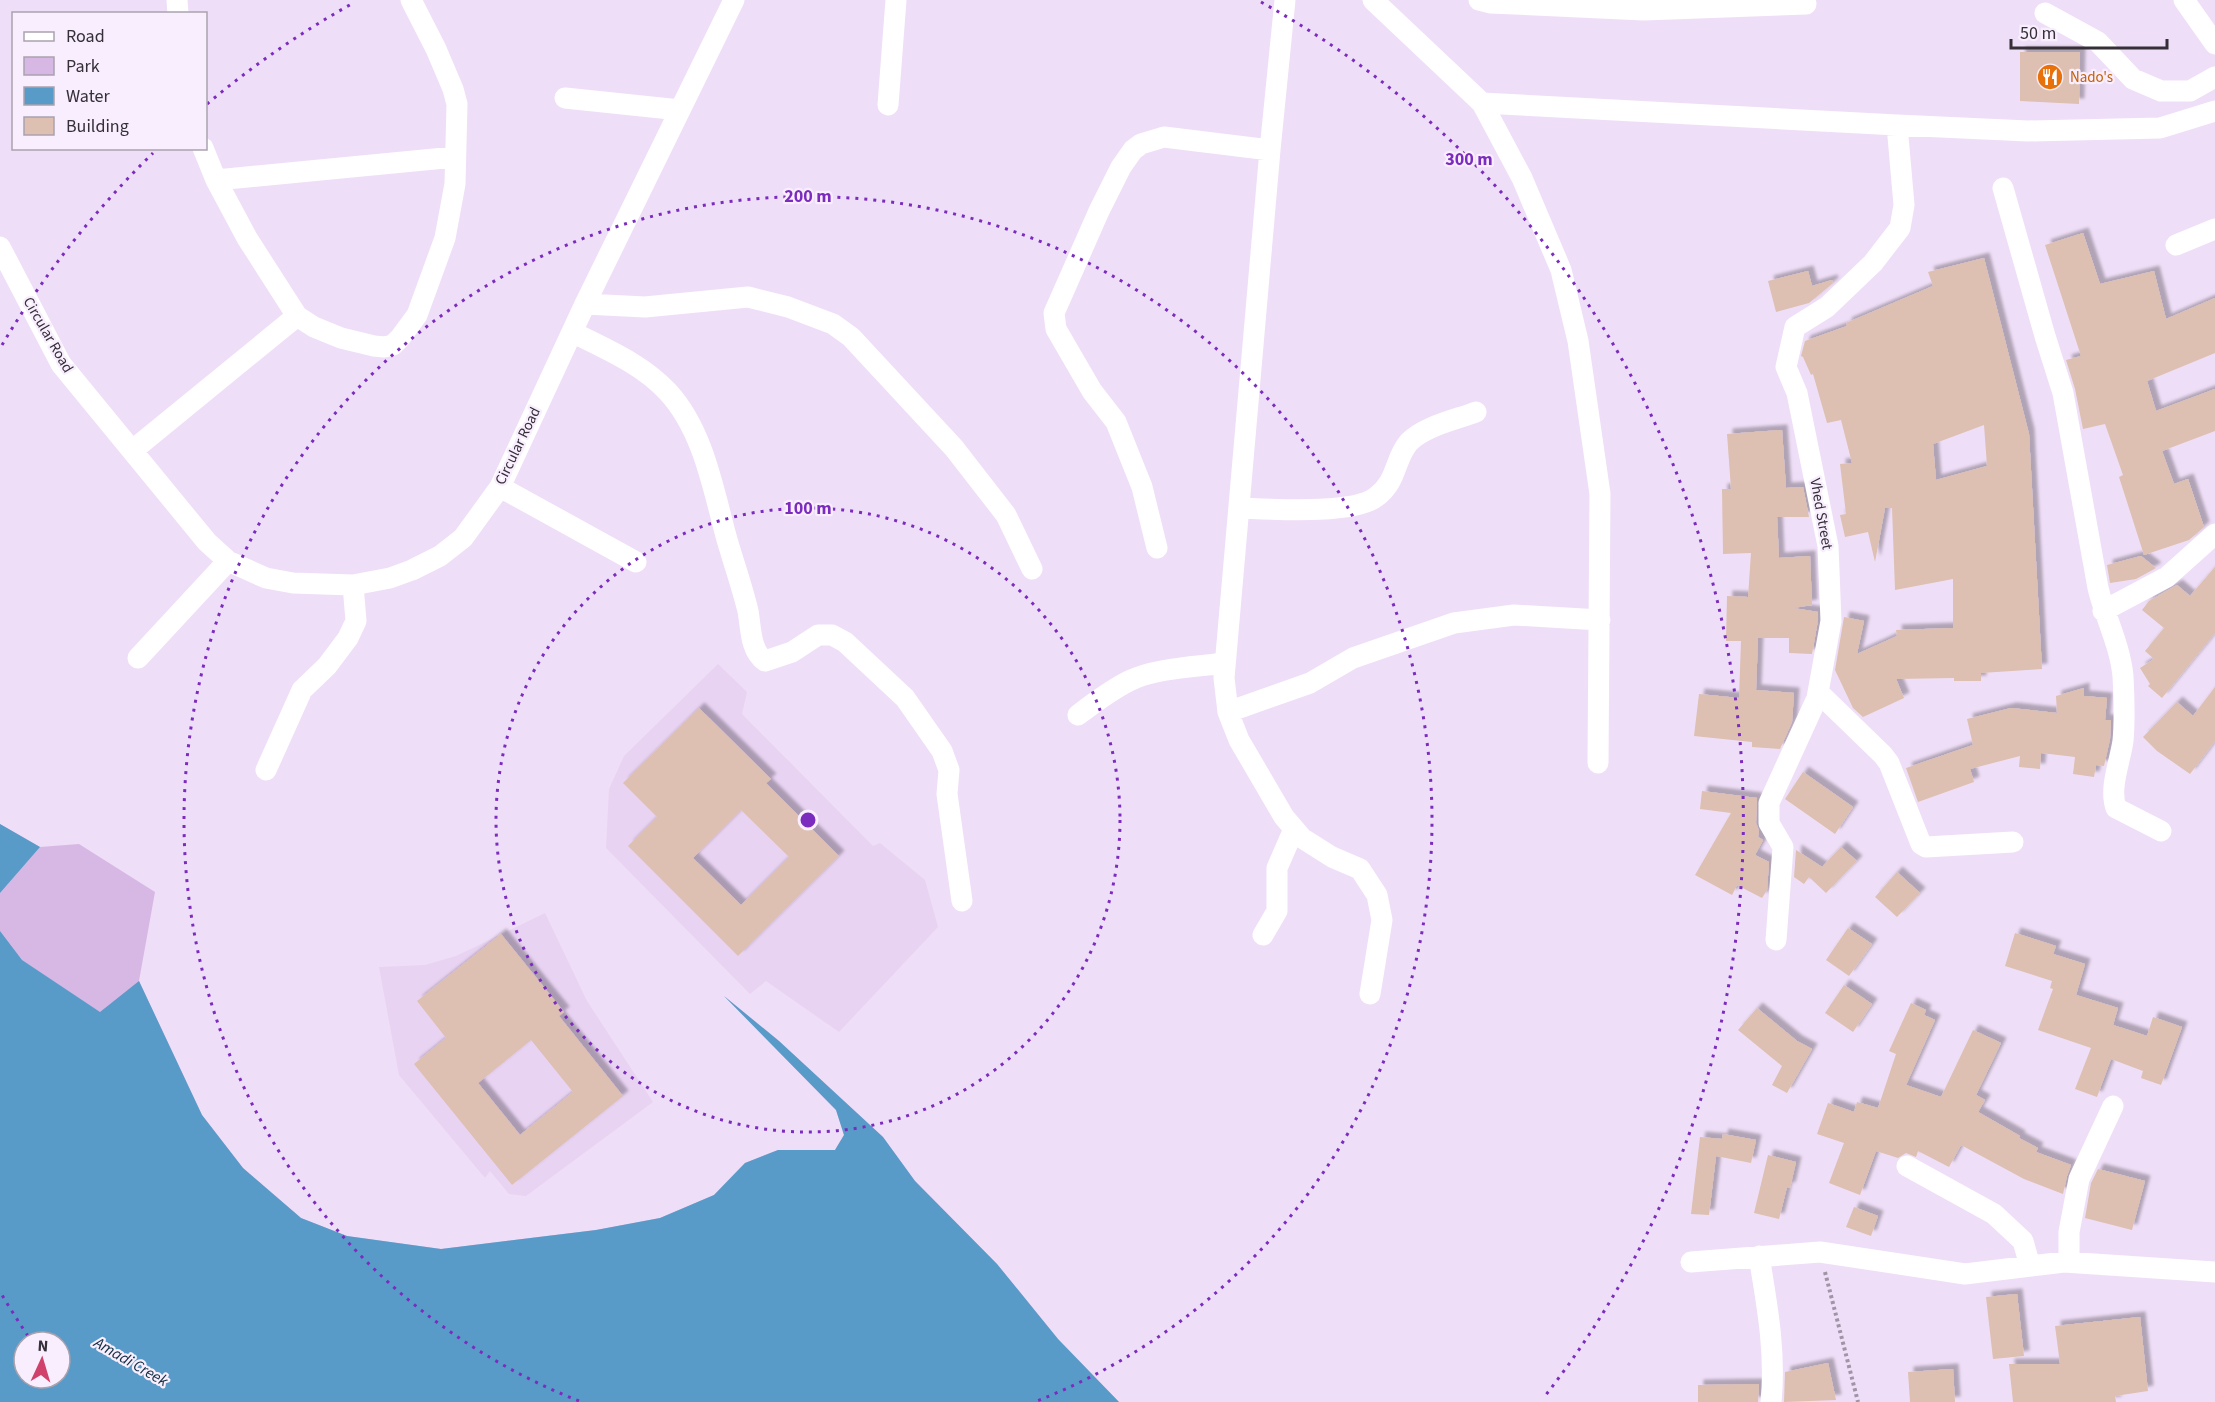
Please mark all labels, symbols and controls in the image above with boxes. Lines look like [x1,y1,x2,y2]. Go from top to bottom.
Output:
legend [12,12,207,150]
scale bar [2011,12,2167,50]
text: 50 m [2020,21,2056,46]
text: Road [66,24,105,49]
text: Park [66,54,100,79]
restaurant icon: Nado's [2035,62,2065,92]
place label: Nado's [2070,67,2113,88]
text: Water [66,84,110,109]
text: Building [66,114,129,139]
text: 300 m [1445,147,1493,172]
text: 200 m [784,184,832,209]
street label: Circular Road [18,293,78,377]
street label: Circular Road [490,404,546,488]
street label: Vhed Street [1804,477,1838,551]
text: 100 m [784,496,832,521]
centre of rings [798,810,818,830]
north arrow [12,1330,72,1390]
water label: Amadi Creek [89,1331,172,1392]
text: N [37,1335,49,1357]

